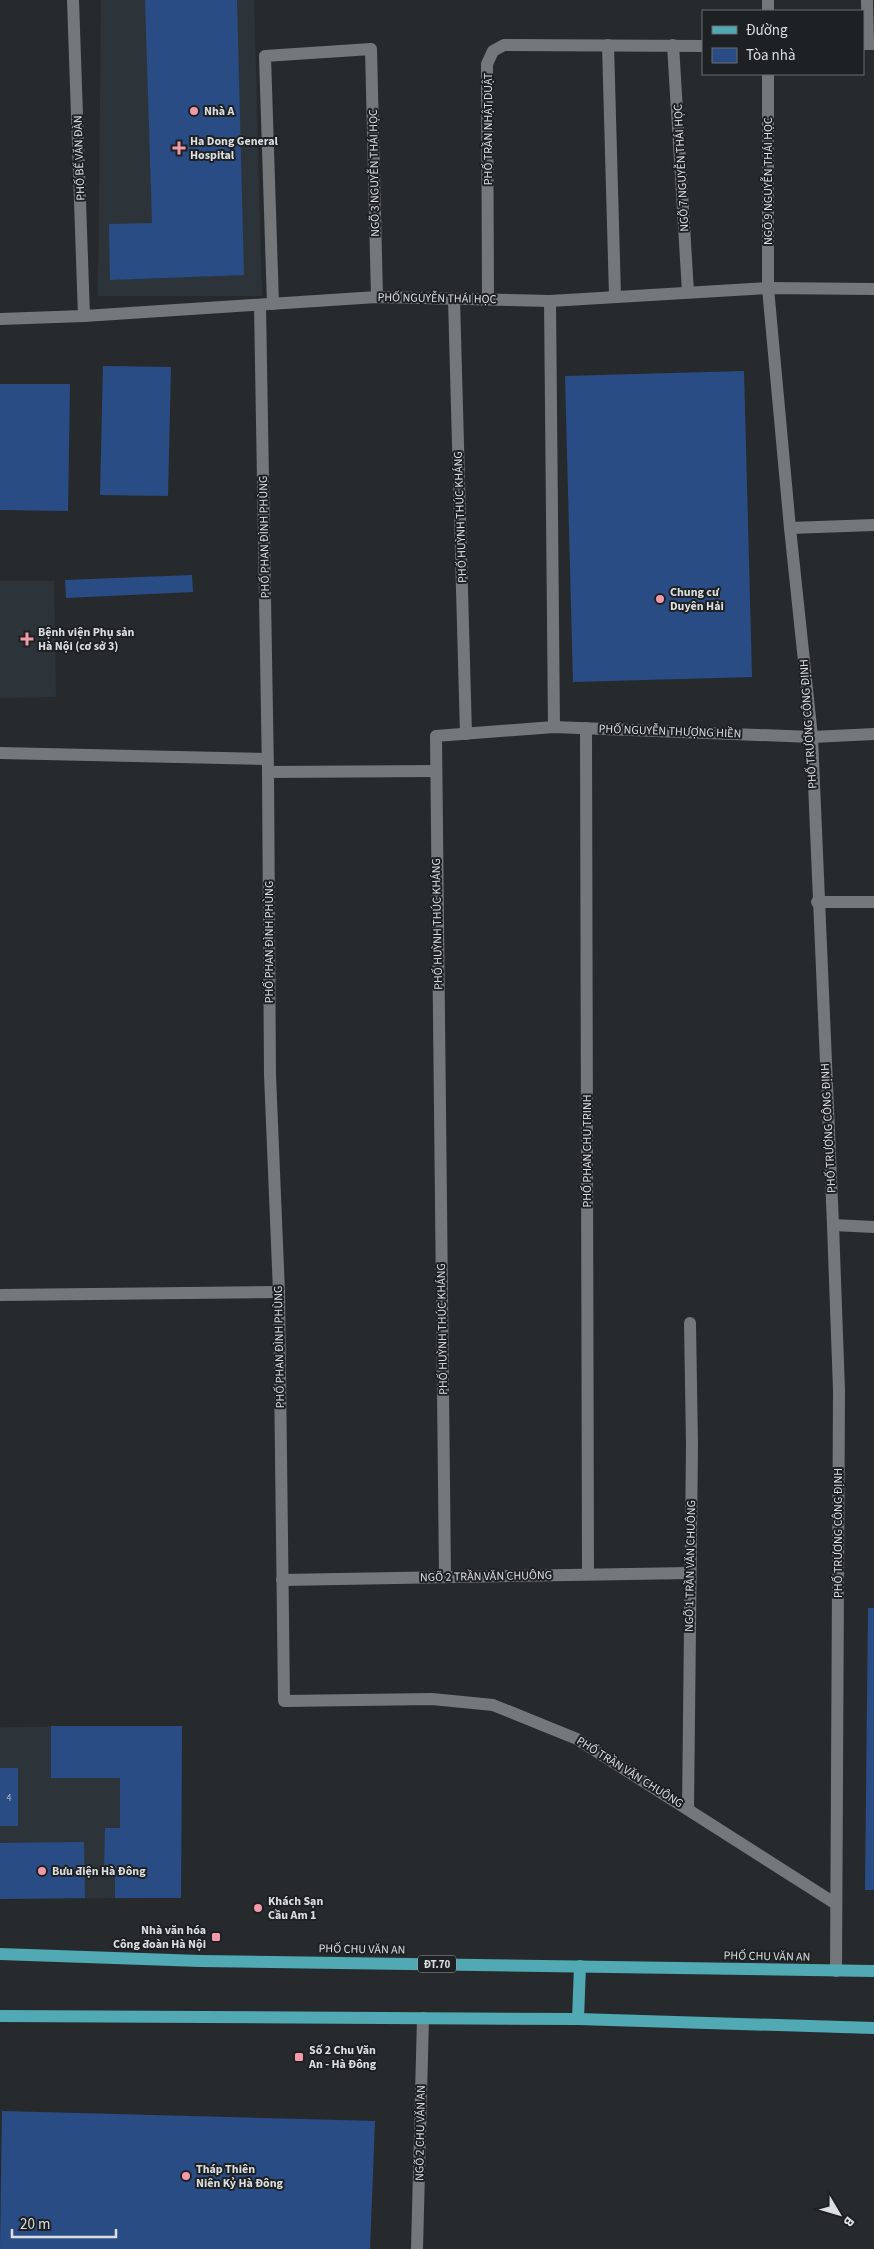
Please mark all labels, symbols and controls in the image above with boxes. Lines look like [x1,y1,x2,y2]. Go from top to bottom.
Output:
legend [702,10,864,75]
text: Đường [746,20,788,41]
text: Tòa nhà [746,45,795,66]
street label: PHỐ TRẦN NHẬT DUẬT [480,72,497,185]
place label: Nhà A [204,103,235,120]
street label: NGÕ 7 NGUYỄN THÁI HỌC [670,104,693,232]
marker: Nhà A [188,105,200,117]
street label: NGÕ 3 NGUYỄN THÁI HỌC [365,109,384,237]
street label: PHỐ BẾ VĂN ĐÀN [70,115,89,201]
street label: NGÕ 9 NGUYỄN THÁI HỌC [760,117,777,245]
place label: Ha Dong General Hospital [190,133,278,164]
marker: Ha Dong General Hospital [172,141,186,155]
street label: PHỐ NGUYỄN THÁI HỌC [377,289,497,308]
street label: PHỐ HUỲNH THÚC KHÁNG [450,451,471,583]
street label: PHỐ PHAN ĐÌNH PHÙNG [255,476,274,598]
place label: Chung cư Duyên Hải [670,584,724,615]
marker: Chung cư Duyên Hải [654,593,666,605]
place label: Bệnh viện Phụ sản Hà Nội (cơ sở 3) [38,624,135,655]
marker: Bệnh viện Phụ sản Hà Nội (cơ sở 3) [20,632,34,646]
street label: PHỐ TRƯƠNG CÔNG ĐỊNH [795,658,822,789]
street label: PHỐ NGUYỄN THƯỢNG HIỀN [598,721,742,742]
street label: PHỐ HUỲNH THÚC KHÁNG [428,858,447,990]
street label: PHỐ PHAN ĐÌNH PHÙNG [261,881,278,1003]
street label: PHỐ TRƯƠNG CÔNG ĐỊNH [817,1063,840,1193]
street label: PHỐ PHAN CHU TRINH [579,1094,596,1208]
street label: PHỐ HUỲNH THÚC KHÁNG [433,1263,452,1395]
street label: PHỐ PHAN ĐÌNH PHÙNG [270,1286,289,1408]
street label: PHỐ TRƯƠNG CÔNG ĐỊNH [830,1468,847,1598]
street label: NGÕ 1 TRẦN VĂN CHUÔNG [681,1500,700,1632]
street label: NGÕ 2 TRẦN VĂN CHUÔNG [420,1567,552,1586]
street label: PHỐ TRẦN VĂN CHUÔNG [573,1733,686,1812]
house number: 4 [7,1791,12,1805]
place label: Bưu điện Hà Đông [52,1863,146,1880]
marker: Bưu điện Hà Đông [36,1865,48,1877]
place label: Khách Sạn Cầu Am 1 [268,1893,323,1924]
marker: Khách Sạn Cầu Am 1 [252,1902,264,1914]
place label: Nhà văn hóa Công đoàn Hà Nội [113,1922,206,1953]
marker: Nhà văn hóa Công đoàn Hà Nội [210,1931,222,1943]
street label: PHỐ CHU VĂN AN [318,1940,406,1959]
street label: PHỐ CHU VĂN AN [723,1947,811,1966]
road number: ĐT.70 [418,1956,456,1972]
place label: Số 2 Chu Văn An - Hà Đông [308,2042,377,2073]
marker: Số 2 Chu Văn An - Hà Đông [293,2051,305,2063]
street label: NGÕ 2 CHU VĂN AN [411,2085,430,2181]
place label: Tháp Thiên Niên Kỷ Hà Đông [196,2161,284,2192]
marker: Tháp Thiên Niên Kỷ Hà Đông [180,2170,192,2182]
north arrow [814,2189,864,2239]
scale bar [12,2206,116,2238]
text: B [838,2212,859,2231]
text: 20 m [20,2214,50,2235]

